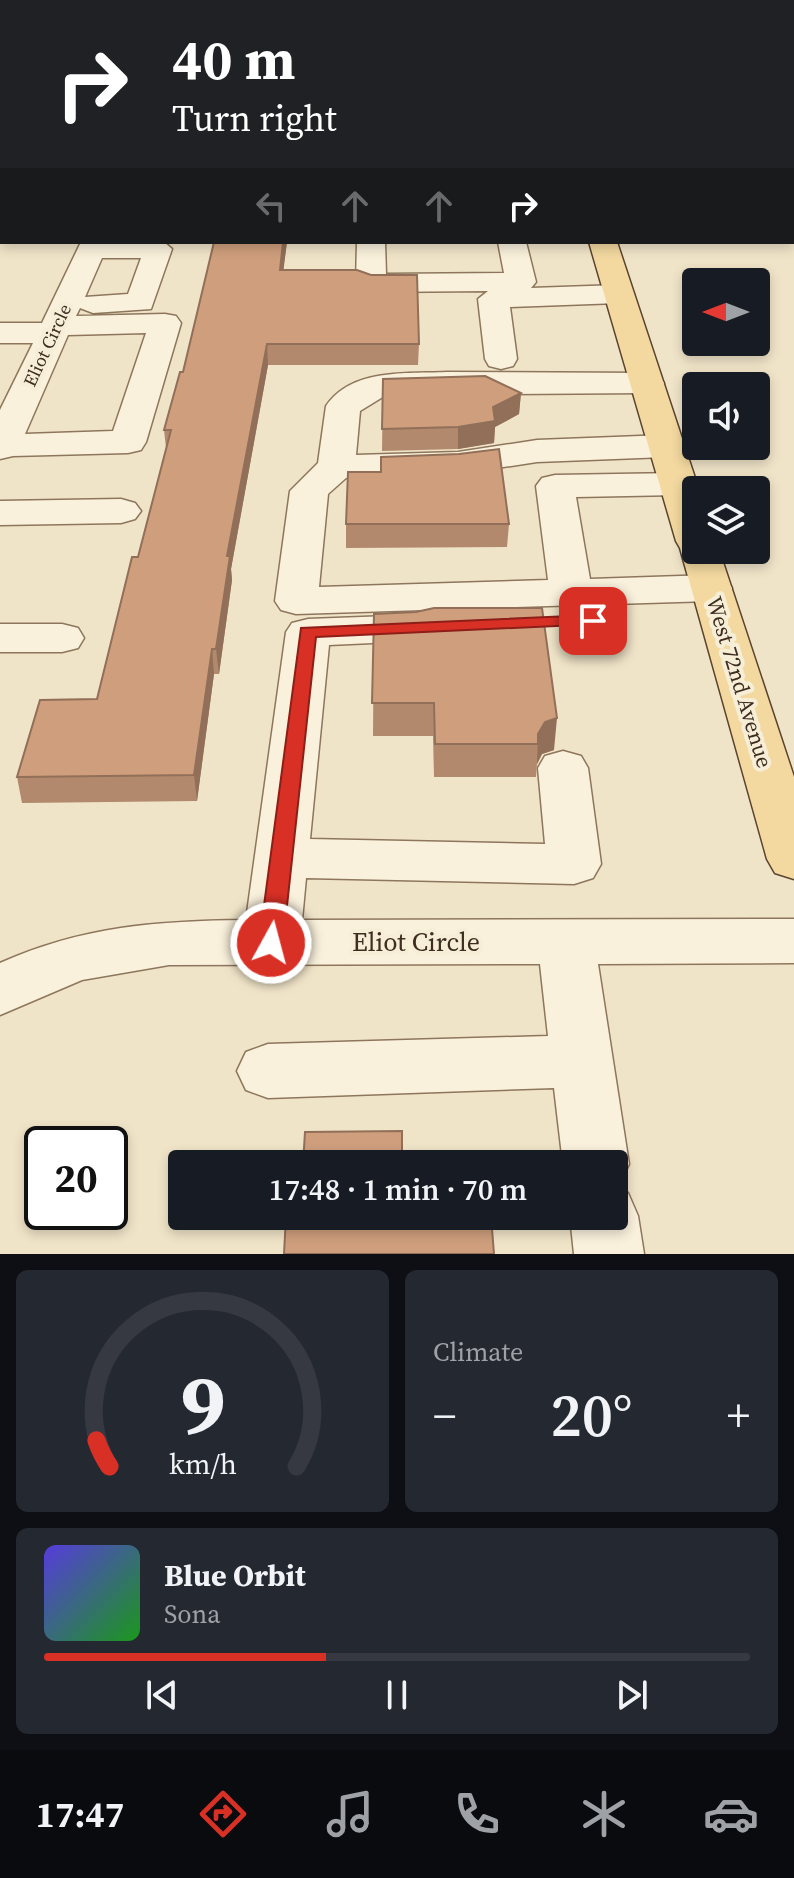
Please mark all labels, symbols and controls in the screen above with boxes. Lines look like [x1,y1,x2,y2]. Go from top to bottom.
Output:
text: 40 m [172,21,295,98]
icon: right [40,32,144,136]
text: Turn right [172,94,337,143]
icon: left [249,184,293,228]
icon: ahead [333,184,377,228]
icon: ahead [417,184,461,228]
icon: right [501,184,545,228]
north arrow [682,268,770,356]
map controls [682,268,770,564]
street label: Eliot Circle [17,300,77,390]
button: sound [682,372,770,460]
button: layers [682,476,770,564]
pin [559,587,627,655]
street label: West 72nd Avenue [700,593,780,771]
icon: arrive [571,599,615,643]
position arrow [229,901,313,985]
street label: Eliot Circle [352,924,480,960]
speed limit sign: 20 [24,1126,128,1230]
text: 17:48 · 1 min · 70 m [269,1169,527,1210]
text: Climate [433,1334,523,1370]
text: 9 [180,1347,225,1461]
text: 20° [550,1374,633,1456]
text: − [433,1385,456,1446]
text: + [727,1385,750,1446]
text: km/h [168,1444,237,1484]
text: Blue Orbit [164,1555,306,1596]
text: Sona [164,1596,221,1632]
icon: previous [140,1673,184,1717]
icon: pause [375,1673,419,1717]
icon: next [610,1673,654,1717]
icon: directions [195,1786,251,1842]
icon: music [322,1786,378,1842]
icon: phone [449,1786,505,1842]
icon: climate [576,1786,632,1842]
icon: car [703,1786,759,1842]
text: 17:47 [35,1790,124,1839]

